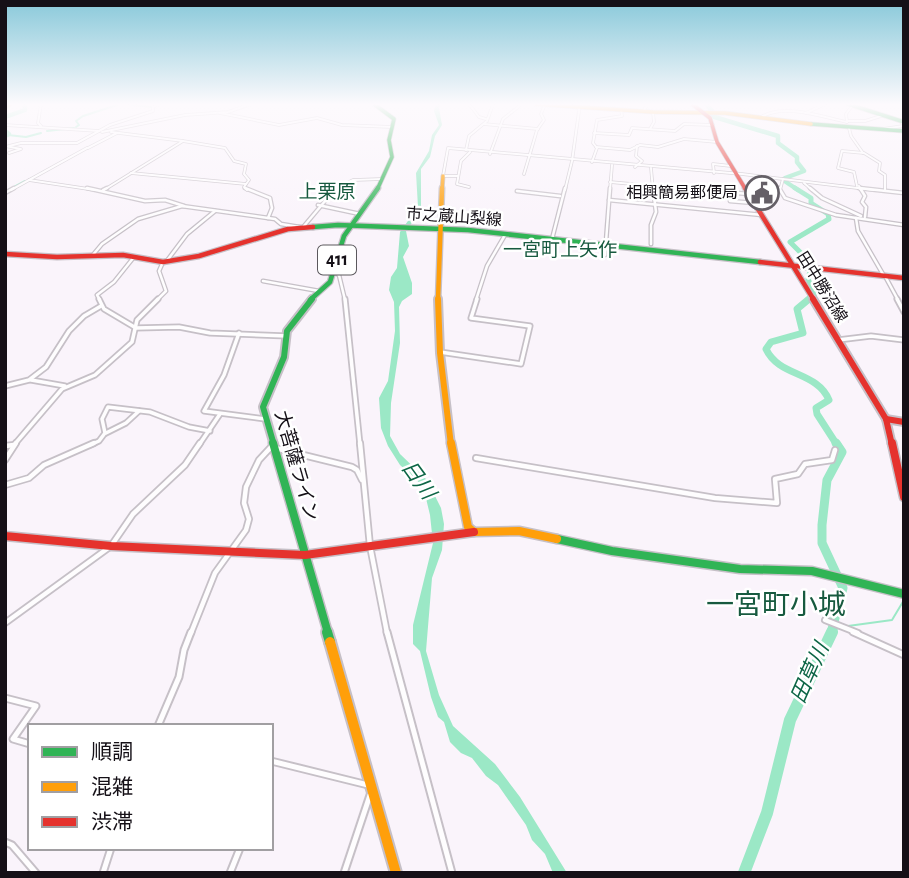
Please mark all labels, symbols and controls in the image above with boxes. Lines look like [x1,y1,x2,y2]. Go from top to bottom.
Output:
public building icon: 相興簡易郵便局 [743,174,781,212]
district label: 上栗原 [298,182,356,202]
place label: 相興簡易郵便局 [626,184,738,201]
street label: 市之蔵山梨線 [406,205,503,228]
district label: 一宮町上矢作 [503,239,617,260]
road number: 411 [318,246,356,274]
street label: 田中勝沼線 [794,248,851,325]
street label: 大菩薩ライン [271,408,323,523]
water label: 日川 [397,457,440,505]
district label: 一宮町小城 [706,590,846,620]
water label: 田草川 [787,638,833,706]
legend [28,724,273,850]
text: 順調 [91,741,133,763]
text: 混雑 [91,776,133,798]
text: 渋滞 [91,811,133,833]

